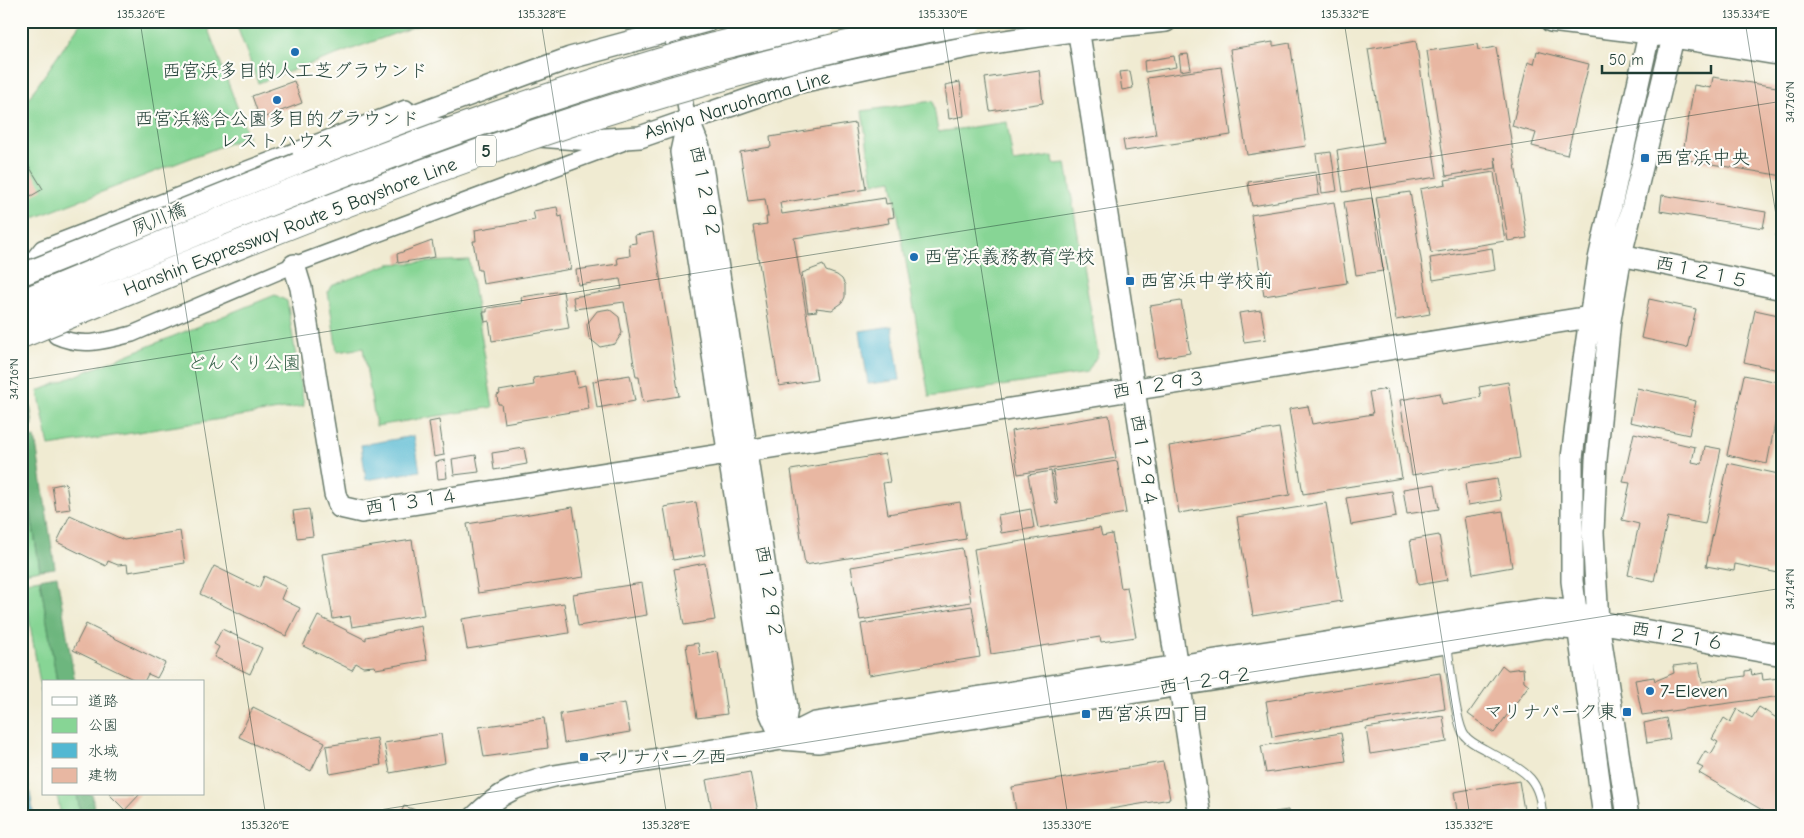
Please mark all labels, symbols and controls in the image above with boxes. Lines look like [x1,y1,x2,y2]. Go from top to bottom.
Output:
text: 135.326°E [117,7,165,21]
text: 135.328°E [518,7,566,21]
text: 135.330°E [919,7,967,21]
text: 135.332°E [1321,7,1369,21]
text: 135.334°E [1722,7,1770,21]
scale bar [1602,42,1710,74]
marker: 西宮浜多目的人工芝グラウンド [289,46,301,58]
text: 50 m [1609,51,1644,69]
place label: 西宮浜多目的人工芝グラウンド [162,60,428,82]
street label: Ashiya Naruohama Line [641,66,833,144]
text: 34.716°N [1783,81,1797,123]
marker: 西宮浜総合公園多目的グラウンド レストハウス [271,94,283,106]
place label: 西宮浜総合公園多目的グラウンド レストハウス [134,108,420,152]
road number: 5 [476,136,496,166]
street label: 西１２９２ [685,143,725,241]
place label: 西宮浜中央 [1655,147,1750,169]
marker: 西宮浜中央 [1639,152,1651,164]
street label: Hanshin Expressway Route 5 Bayshore Line [120,153,460,301]
street label: 夙川橋 [128,198,190,240]
place label: 西宮浜義務教育学校 [924,246,1095,268]
marker: 西宮浜義務教育学校 [908,251,920,263]
street label: 西１２１５ [1653,251,1751,293]
place label: 西宮浜中学校前 [1140,270,1273,292]
marker: 西宮浜中学校前 [1124,275,1136,287]
park label: どんぐり公園 [187,352,301,374]
text: 34.716°N [7,358,21,400]
street label: 西１２９３ [1110,367,1208,403]
street label: 西１２９４ [1126,412,1162,510]
street label: 西１３１４ [363,484,461,520]
street label: 西１２９２ [751,543,787,641]
text: 34.714°N [1783,569,1797,609]
street label: 西１２１６ [1629,617,1727,655]
street label: 西１２９２ [1157,663,1255,699]
legend [42,680,205,796]
place label: 7-Eleven [1660,680,1728,702]
marker: 7-Eleven [1644,685,1656,697]
text: 道路 [88,692,118,710]
place label: マリナパーク東 [1484,701,1617,723]
place label: 西宮浜四丁目 [1096,703,1210,725]
marker: マリナパーク東 [1621,706,1633,718]
marker: 西宮浜四丁目 [1080,708,1092,720]
text: 公園 [88,716,118,734]
text: 水域 [88,742,118,760]
place label: マリナパーク西 [594,746,727,768]
marker: マリナパーク西 [578,751,590,763]
text: 建物 [88,766,118,784]
text: 135.326°E [241,818,289,832]
text: 135.328°E [642,818,690,832]
text: 135.330°E [1043,818,1091,832]
text: 135.332°E [1445,818,1493,832]

